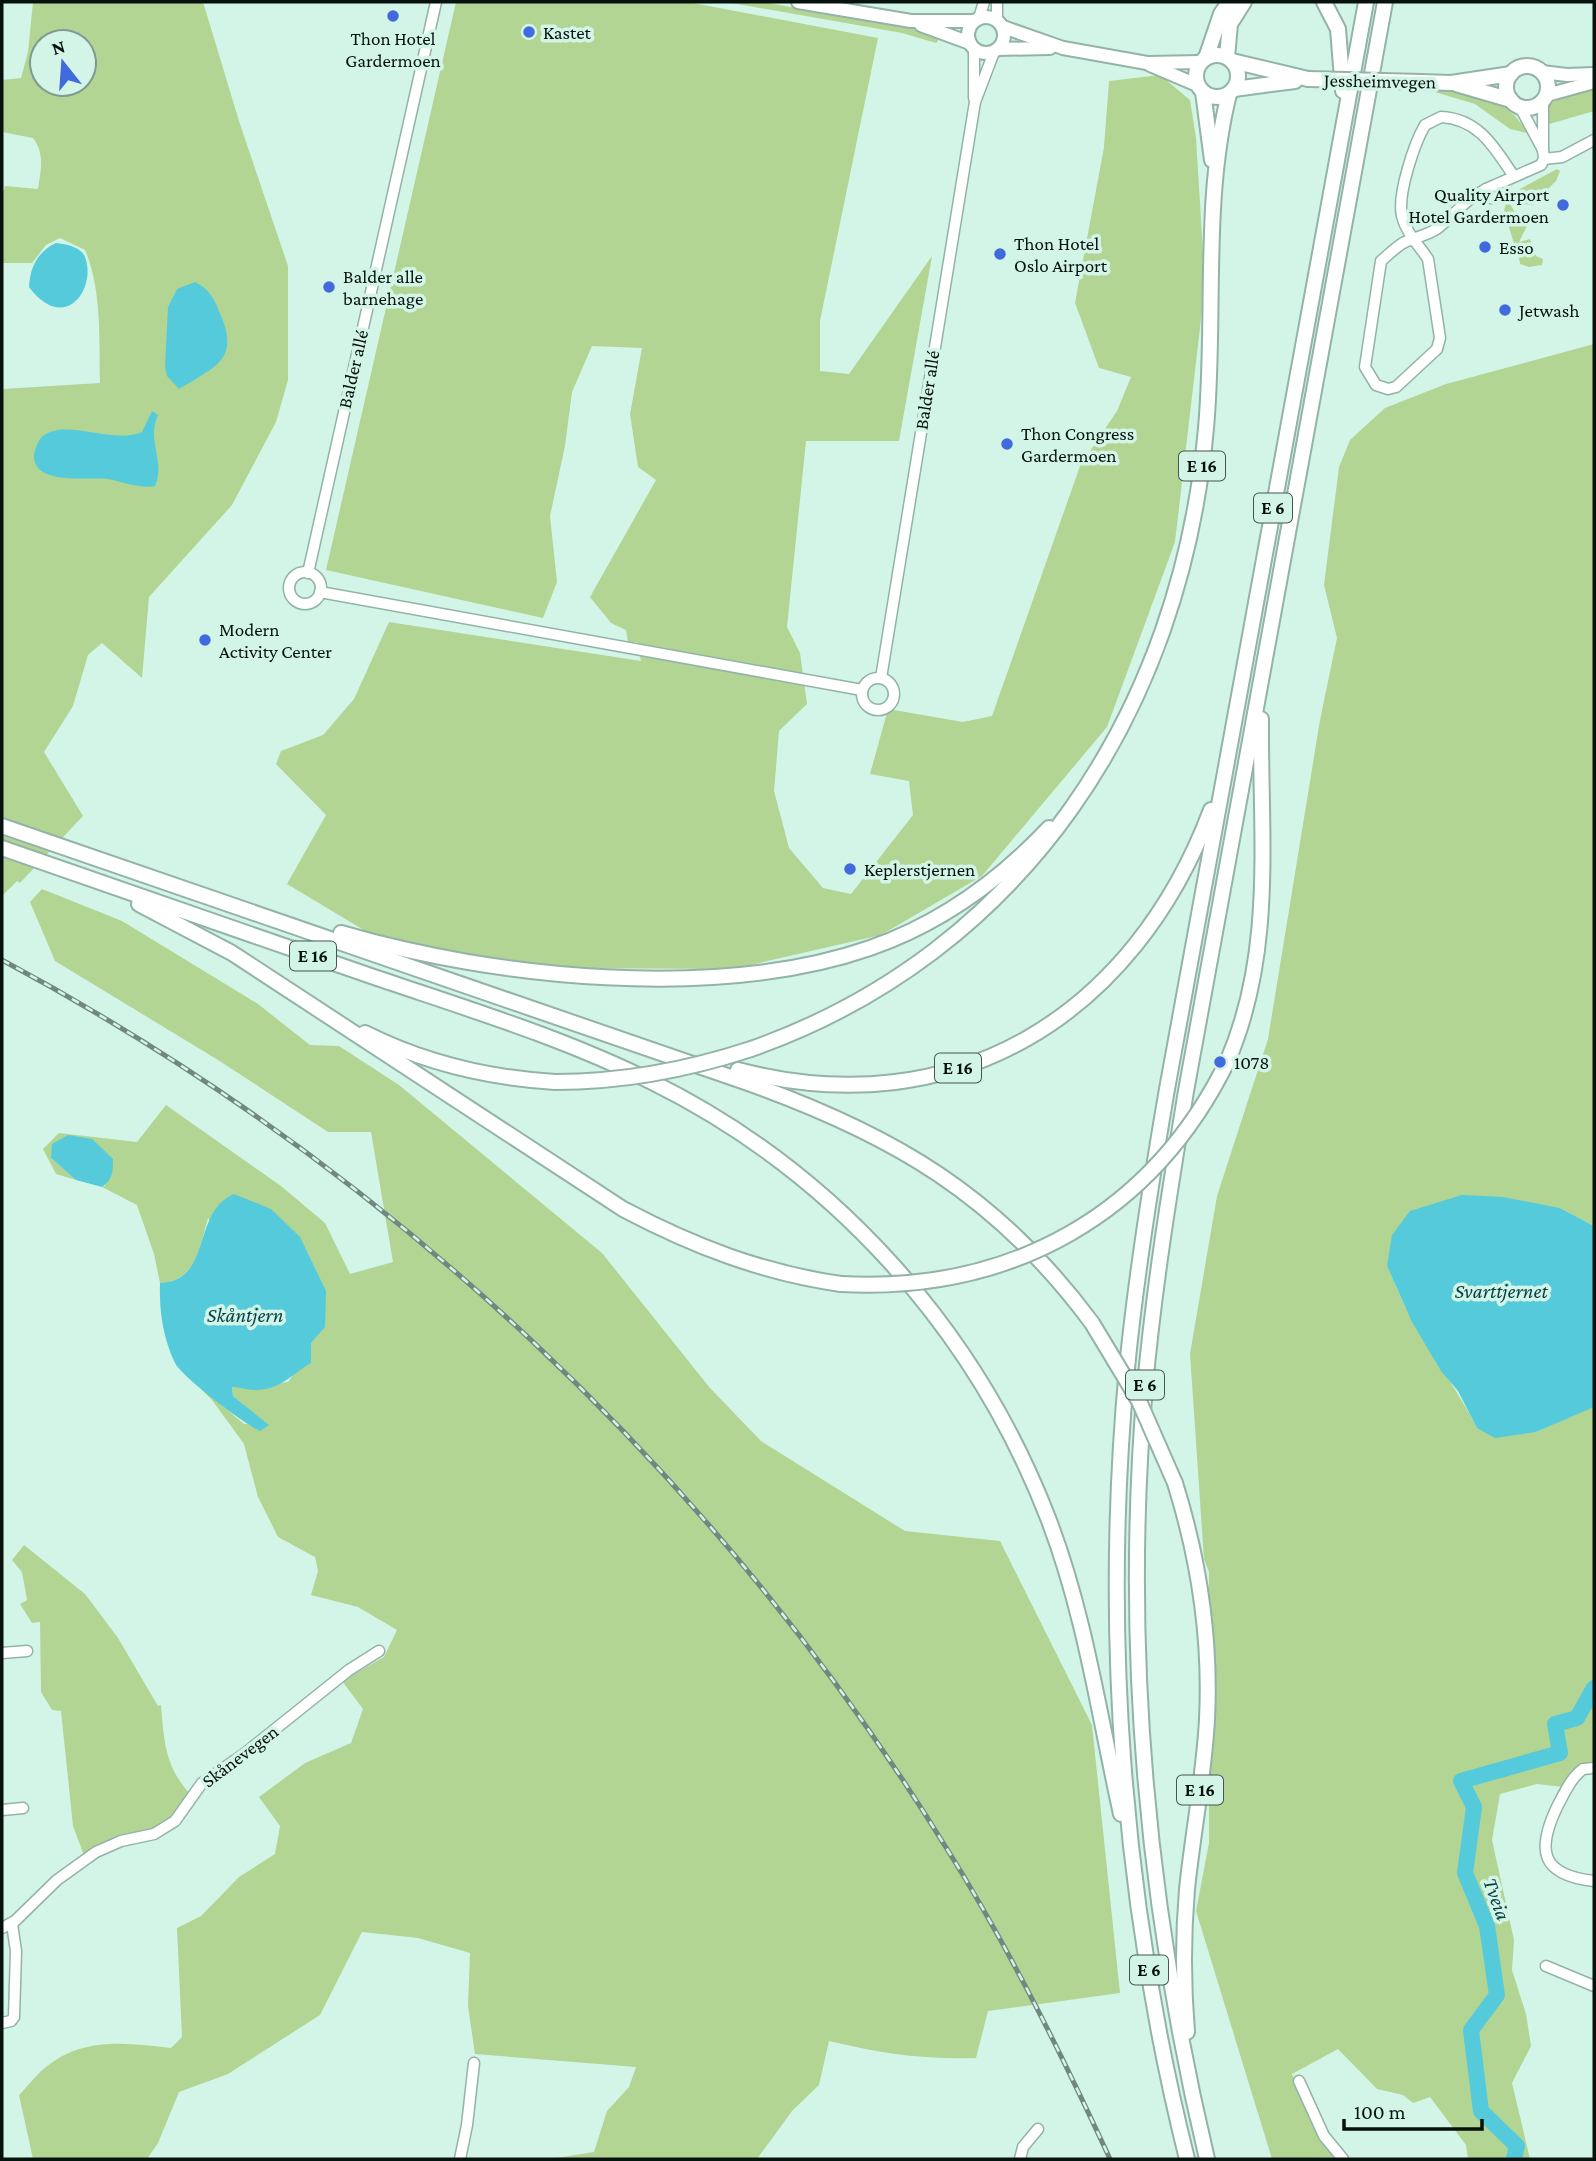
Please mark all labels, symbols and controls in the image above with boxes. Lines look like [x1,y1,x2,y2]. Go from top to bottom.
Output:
marker: Thon Hotel Gardermoen [385,8,401,24]
place label: Kastet [543,22,591,43]
marker: Kastet [521,24,537,40]
north arrow [28,28,98,98]
place label: Thon Hotel Gardermoen [345,28,441,71]
text: N [49,35,67,59]
street label: Jessheimvegen [1322,69,1436,92]
place label: Quality Airport Hotel Gardermoen [1409,184,1550,227]
marker: Quality Airport Hotel Gardermoen [1555,197,1571,213]
place label: Thon Hotel Oslo Airport [1014,233,1108,276]
place label: Esso [1499,237,1534,258]
marker: Esso [1477,239,1493,255]
marker: Thon Hotel Oslo Airport [992,246,1008,262]
place label: Balder alle barnehage [343,266,423,309]
marker: Balder alle barnehage [321,279,337,295]
place label: Jetwash [1517,300,1579,321]
marker: Jetwash [1497,302,1513,318]
street label: Balder allé [334,328,372,410]
street label: Balder allé [910,349,944,431]
place label: Thon Congress Gardermoen [1021,423,1134,466]
marker: Thon Congress Gardermoen [999,436,1015,452]
road number: E 16 [1179,452,1225,480]
road number: E 6 [1254,494,1292,522]
place label: Modern Activity Center [219,619,332,662]
marker: Modern Activity Center [197,632,213,648]
place label: Keplerstjernen [864,859,975,881]
marker: Keplerstjernen [842,861,858,877]
road number: E 16 [290,942,336,971]
place label: 1078 [1234,1052,1269,1073]
road number: E 16 [935,1054,981,1083]
marker: 1078 [1212,1054,1228,1070]
water label: Svarttjernet [1454,1279,1548,1303]
water label: Skåntjern [207,1303,283,1327]
road number: E 6 [1126,1370,1164,1400]
street label: Skånevegen [198,1721,282,1791]
road number: E 16 [1177,1776,1223,1804]
water label: Tveia [1478,1874,1516,1924]
road number: E 6 [1130,1956,1168,1984]
scale bar [1344,2088,1482,2132]
text: 100 m [1354,2100,1406,2124]

